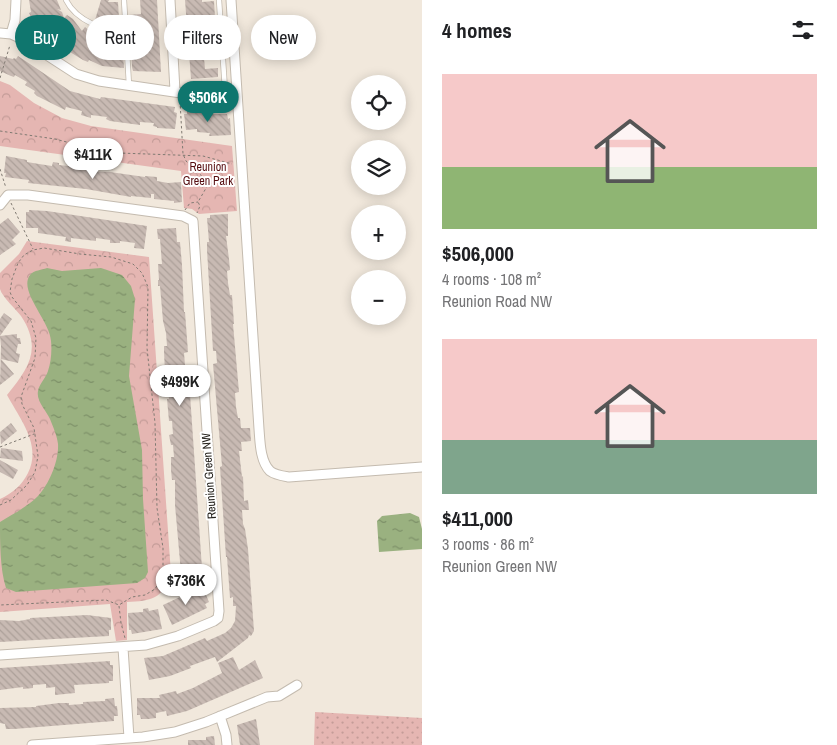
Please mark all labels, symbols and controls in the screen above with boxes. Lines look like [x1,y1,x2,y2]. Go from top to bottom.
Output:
chip: Buy [15,15,76,60]
chip: Rent [86,15,154,60]
chip: Filters [164,15,241,60]
chip: New [251,15,316,60]
text: 4 homes [442,16,512,45]
icon: filters [789,16,817,44]
map controls [351,75,406,325]
button: locate [351,75,406,130]
pin: $506K [173,80,243,123]
text: $506K [189,86,227,108]
icon: home [585,106,675,196]
pin: $411K [58,138,128,180]
button: layers [351,140,406,195]
text: $411K [74,143,112,165]
park label: Reunion Green Park [183,159,233,189]
button: + [351,205,406,260]
text: $506,000 [442,239,514,268]
text: 4 rooms · 108 m² [442,268,541,290]
button: − [351,270,406,325]
text: Reunion Road NW [442,290,552,312]
pin: $499K [145,364,215,407]
text: $499K [161,370,199,392]
icon: home [585,371,675,461]
street label: Reunion Green NW [198,432,220,520]
text: $411,000 [442,504,513,533]
text: 3 rooms · 86 m² [442,533,534,555]
text: Reunion Green NW [442,555,557,577]
pin: $736K [151,564,221,606]
text: $736K [167,569,205,591]

